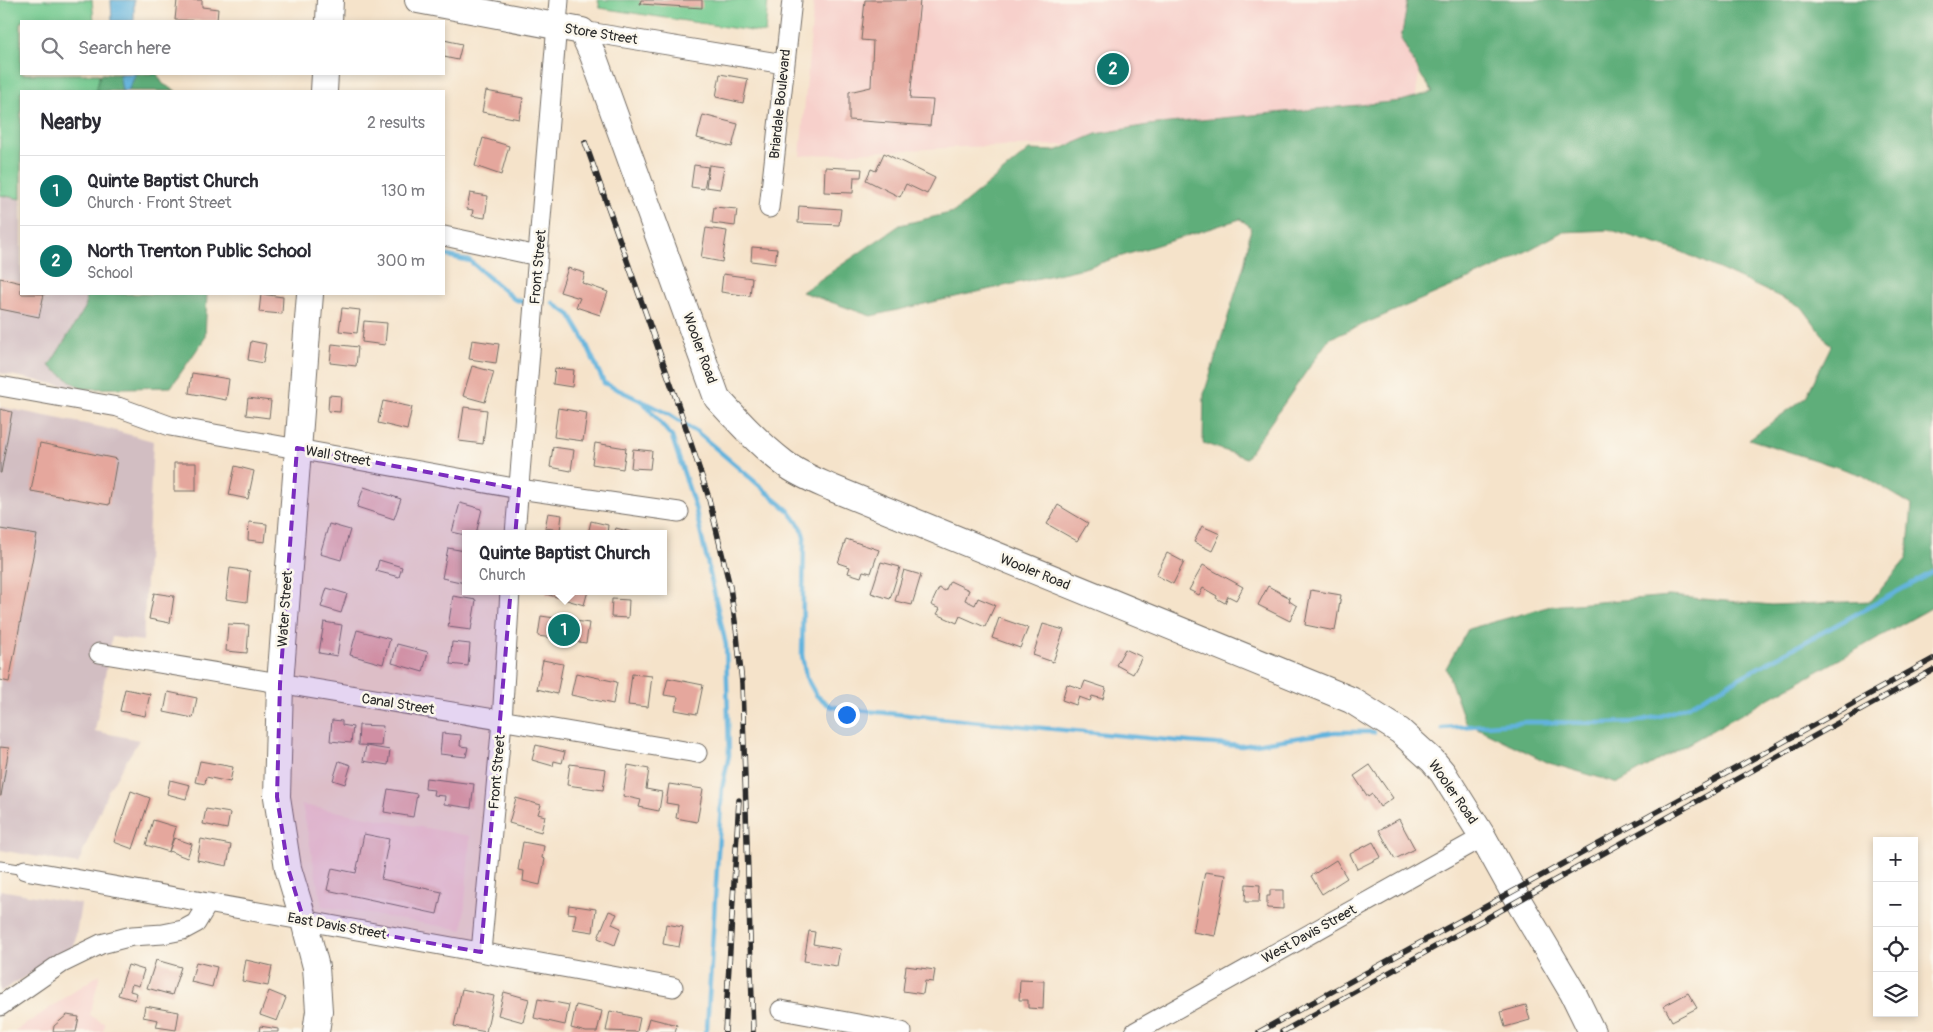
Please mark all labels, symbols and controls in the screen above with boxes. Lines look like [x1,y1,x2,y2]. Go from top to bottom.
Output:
search box [20,20,445,75]
street label: Store Street [563,20,639,48]
icon: search [38,34,66,62]
text: Search here [78,36,171,60]
street label: Briardale Boulevard [766,48,794,160]
pin: 2 [1097,50,1129,88]
text: Nearby [40,109,101,136]
text: 2 results [367,113,425,133]
text: Quinte Baptist Church [87,169,258,193]
text: 1 [53,181,59,201]
text: 130 m [381,181,425,201]
text: Church · Front Street [87,193,232,213]
street label: Front Street [526,229,550,305]
text: North Trenton Public School [87,239,312,263]
text: 2 [52,251,60,271]
text: 300 m [377,251,425,271]
text: School [87,263,133,283]
street label: Wooler Road [679,310,721,386]
street label: Wall Street [304,442,372,470]
popup [462,530,667,595]
text: Quinte Baptist Church [479,541,650,565]
street label: Wooler Road [997,550,1073,594]
text: Church [479,565,526,585]
street label: Water Street [274,570,296,648]
pin: 1 [548,611,580,649]
street label: Canal Street [360,690,436,718]
your location [834,702,860,728]
street label: Front Street [485,734,509,810]
street label: Wooler Road [1425,757,1481,827]
map controls [1873,837,1918,1017]
button: + [1873,837,1918,882]
button: − [1873,882,1918,927]
street label: West Davis Street [1259,901,1359,967]
street label: East Davis Street [286,909,388,943]
button: locate [1873,927,1918,972]
button: layers [1873,972,1918,1017]

